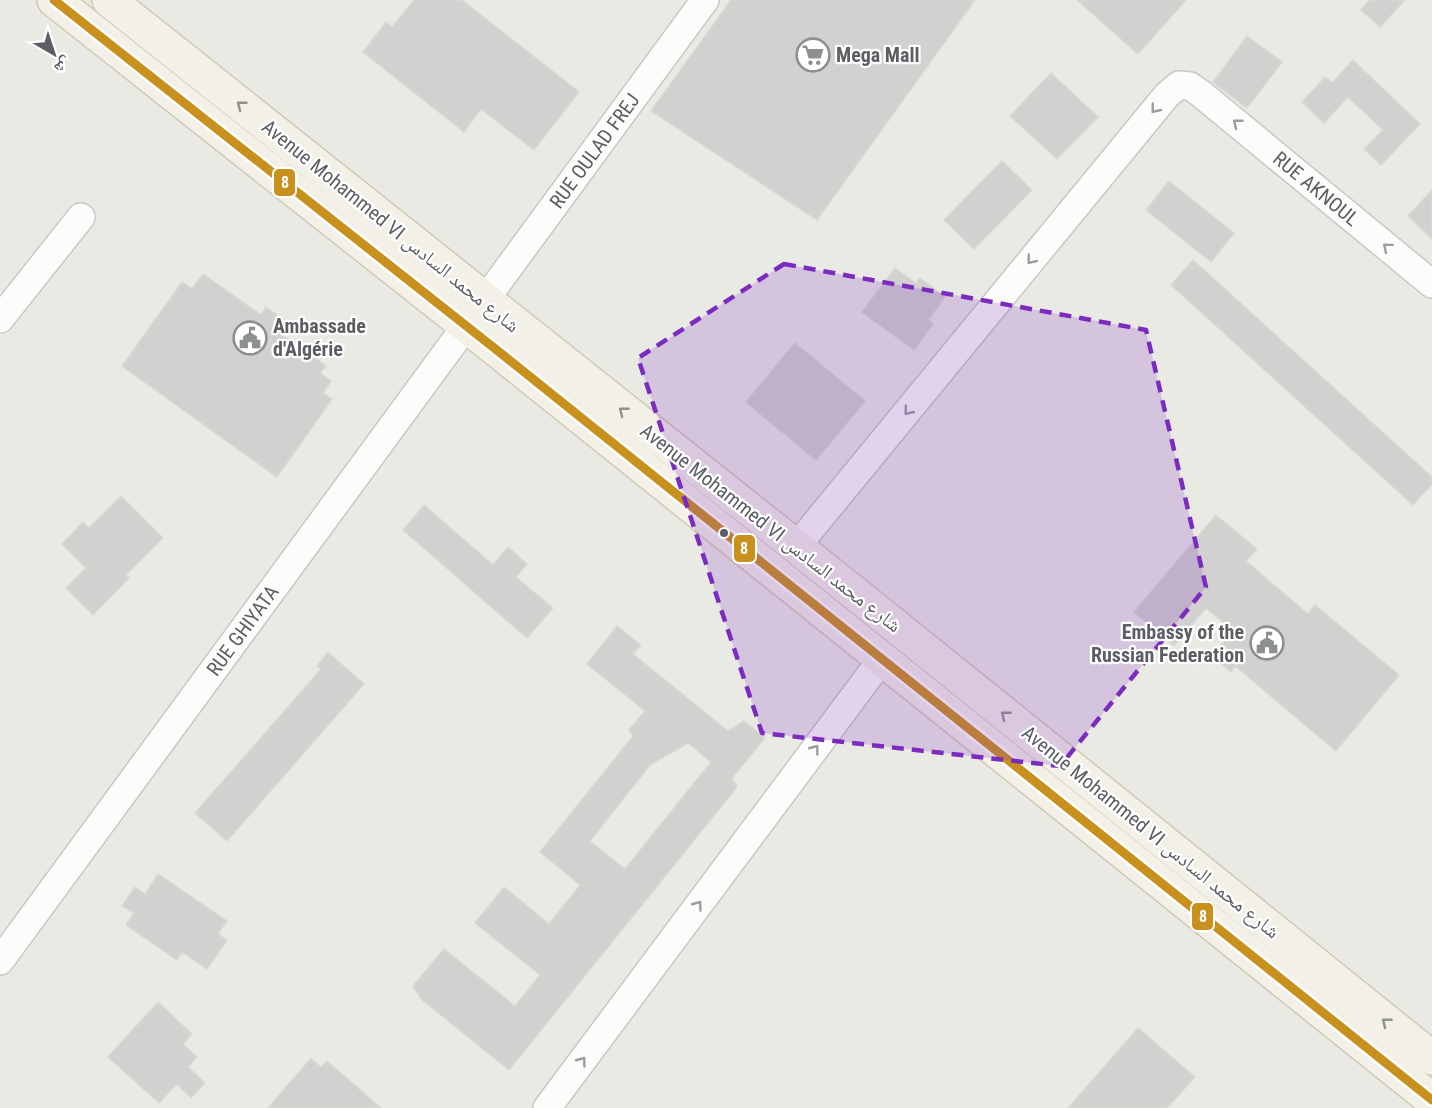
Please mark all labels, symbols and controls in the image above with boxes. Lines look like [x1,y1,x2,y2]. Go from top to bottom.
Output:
north arrow [24,24,84,84]
supermarket icon: Mega Mall [795,37,831,73]
place label: Mega Mall [836,43,920,67]
text: ش [51,53,76,78]
street label: RUE OULAD FREJ [544,88,645,213]
one-way arrow [237,102,248,113]
one-way arrow [1151,103,1162,114]
street label: Avenue Mohammed VI شارع محمد السادس [257,115,525,338]
one-way arrow [1232,119,1243,130]
street label: RUE AKNOUL [1268,146,1364,231]
line badge: 8 [273,168,296,197]
text: 8 [281,173,289,192]
one-way arrow [1383,243,1394,254]
one-way arrow [1028,253,1039,264]
place label: Ambassade d'Algérie [273,314,366,361]
public building icon: Ambassade d'Algérie [232,320,268,356]
one-way arrow [904,404,915,415]
one-way arrow [618,407,629,418]
street label: Avenue Mohammed VI شارع محمد السادس [635,419,906,638]
unlabelled marker [718,527,730,539]
line badge: 8 [733,534,756,563]
text: 8 [740,539,748,558]
street label: RUE GHIYATA [201,580,284,680]
place label: Embassy of the Russian Federation [1091,620,1244,667]
public building icon: Embassy of the Russian Federation [1249,625,1285,661]
one-way arrow [1001,712,1012,723]
street label: Avenue Mohammed VI شارع محمد السادس [1017,721,1285,944]
one-way arrow [808,744,819,755]
one-way arrow [691,900,702,911]
line badge: 8 [1191,902,1214,931]
text: 8 [1199,907,1207,926]
one-way arrow [1382,1018,1393,1029]
one-way arrow [575,1057,586,1068]

